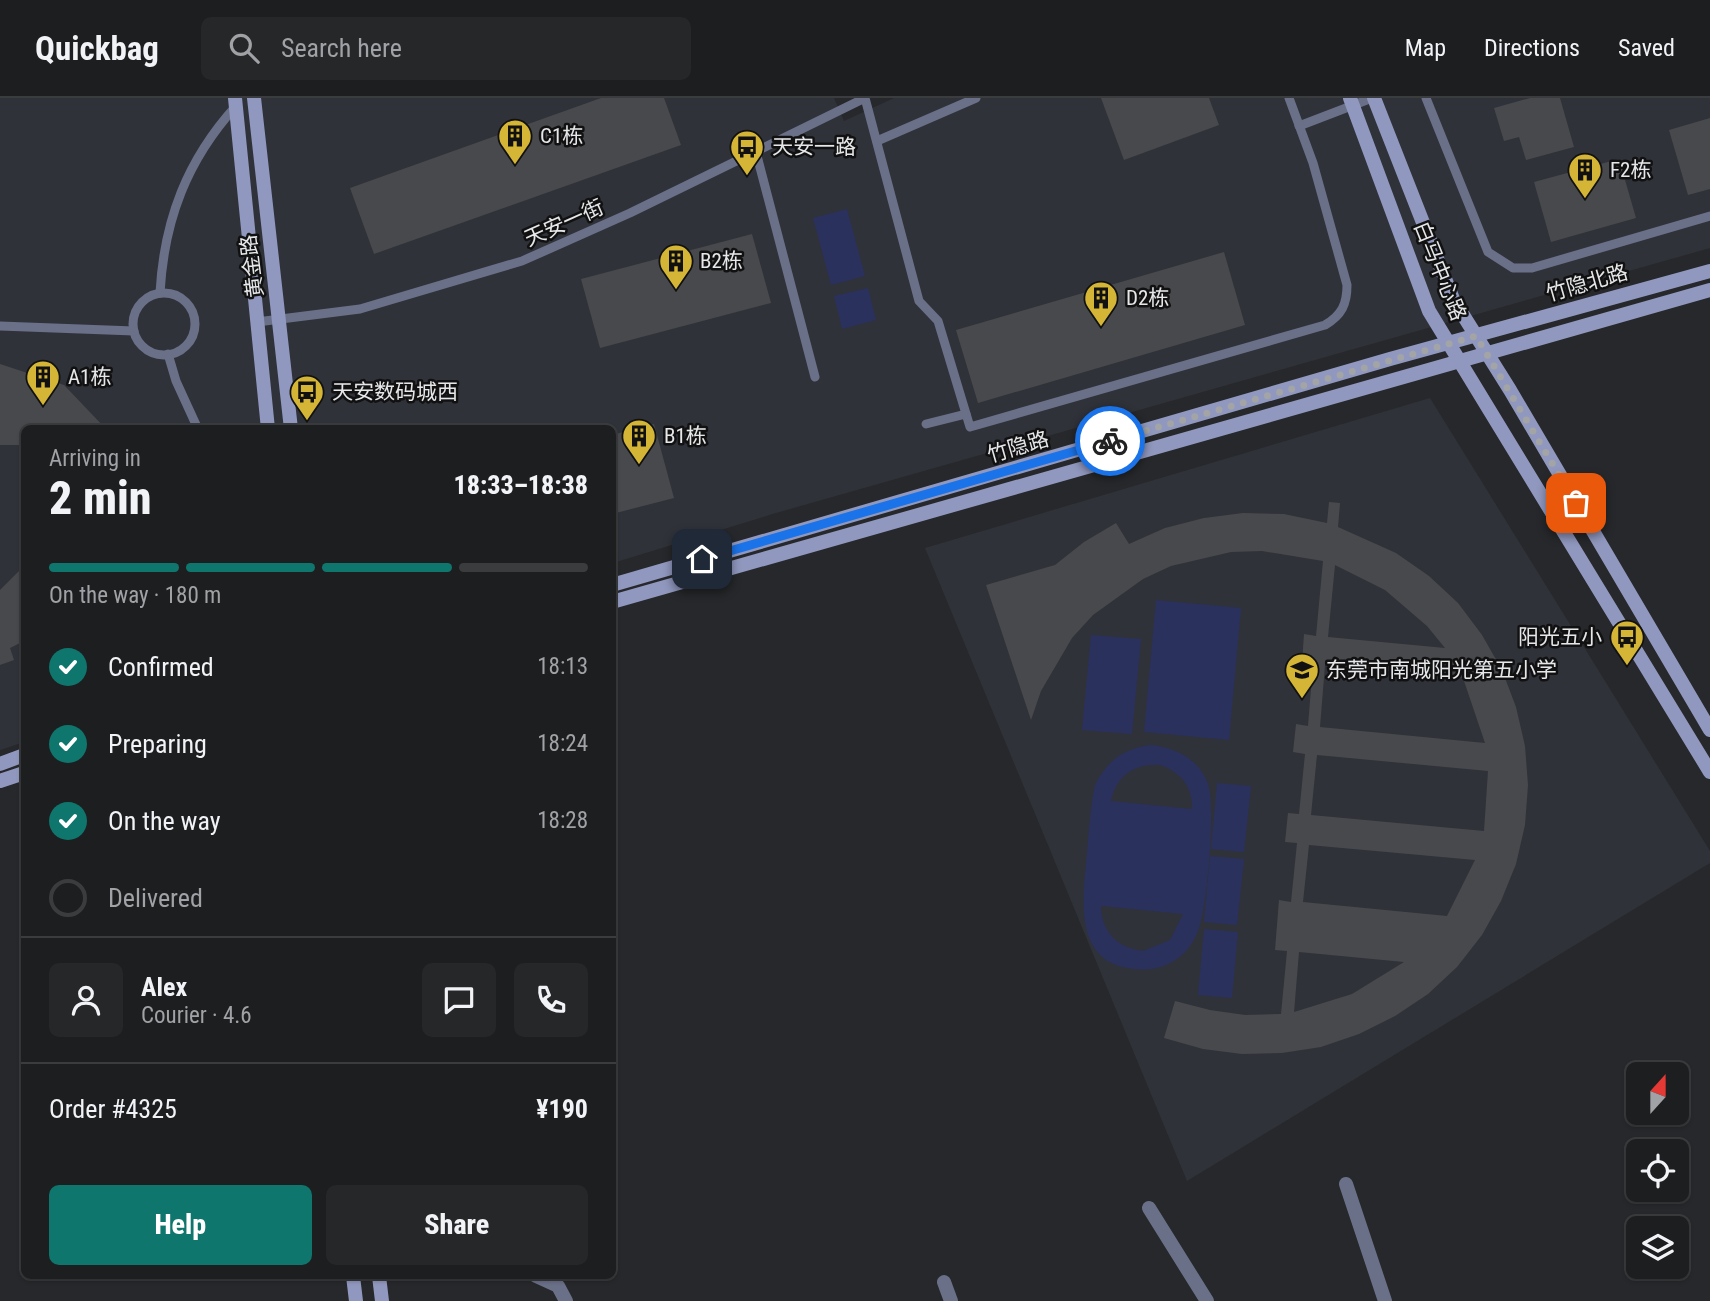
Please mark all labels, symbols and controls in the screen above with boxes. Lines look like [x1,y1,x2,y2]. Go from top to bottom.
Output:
search box [201,17,691,80]
text: Quickbag [35,29,159,68]
icon: search [225,29,263,67]
text: Search here [281,33,402,63]
text: Map [1405,34,1446,62]
text: Directions [1484,34,1580,62]
text: Saved [1618,34,1675,62]
building icon: C1栋 [496,117,534,166]
place label: C1栋 [540,124,583,148]
bus stop icon: 天安一路 [728,128,766,177]
place label: 天安一路 [772,135,856,159]
building icon: F2栋 [1566,151,1604,200]
place label: F2栋 [1610,158,1651,182]
street label: 天安一街 [521,195,607,251]
street label: 白马中心路 [1409,218,1471,324]
street label: 黄金路 [236,233,268,299]
building icon: B2栋 [657,242,695,291]
place label: B2栋 [700,249,743,273]
street label: 竹隐北路 [1543,260,1631,306]
building icon: D2栋 [1082,279,1120,328]
place label: D2栋 [1126,286,1169,310]
building icon: A1栋 [24,358,62,407]
place label: A1栋 [68,365,111,389]
bus stop icon: 天安数码城西 [288,373,326,422]
place label: 天安数码城西 [332,380,458,404]
courier [1075,406,1145,476]
building icon: B1栋 [620,417,658,466]
icon: bike [1091,422,1129,460]
place label: B1栋 [664,424,707,448]
street label: 竹隐路 [984,427,1052,467]
text: Arriving in [49,445,141,472]
text: 18:33–18:38 [454,470,588,500]
text: 2 min [49,471,152,525]
pin [1546,473,1606,533]
icon: bag [1557,484,1595,522]
pin [672,529,732,589]
icon: home [683,540,721,578]
text: On the way · 180 m [49,582,221,609]
bus stop icon: 阳光五小 [1608,618,1646,667]
place label: 阳光五小 [1518,625,1602,649]
icon: check [49,648,87,686]
school or university icon: 东莞市南城阳光第五小学 [1283,651,1321,700]
text: Confirmed [108,652,214,682]
text: 18:13 [537,653,588,680]
place label: 东莞市南城阳光第五小学 [1326,658,1557,682]
icon: check [49,725,87,763]
text: Preparing [108,729,207,759]
text: 18:24 [537,730,588,757]
icon: check [49,802,87,840]
text: On the way [108,806,221,836]
text: 18:28 [537,807,588,834]
text: Delivered [108,883,203,913]
button: person [49,963,123,1037]
button: chat [422,963,496,1037]
button: phone [514,963,588,1037]
text: Alex [141,972,187,1002]
text: Courier · 4.6 [141,1002,252,1029]
north arrow [1626,1062,1689,1125]
map controls [1626,1062,1689,1279]
text: Order #4325 [49,1094,177,1124]
text: ¥190 [536,1094,588,1124]
button: locate [1626,1139,1689,1202]
button: Help [49,1185,312,1265]
button: Share [326,1185,588,1265]
button: layers [1626,1216,1689,1279]

